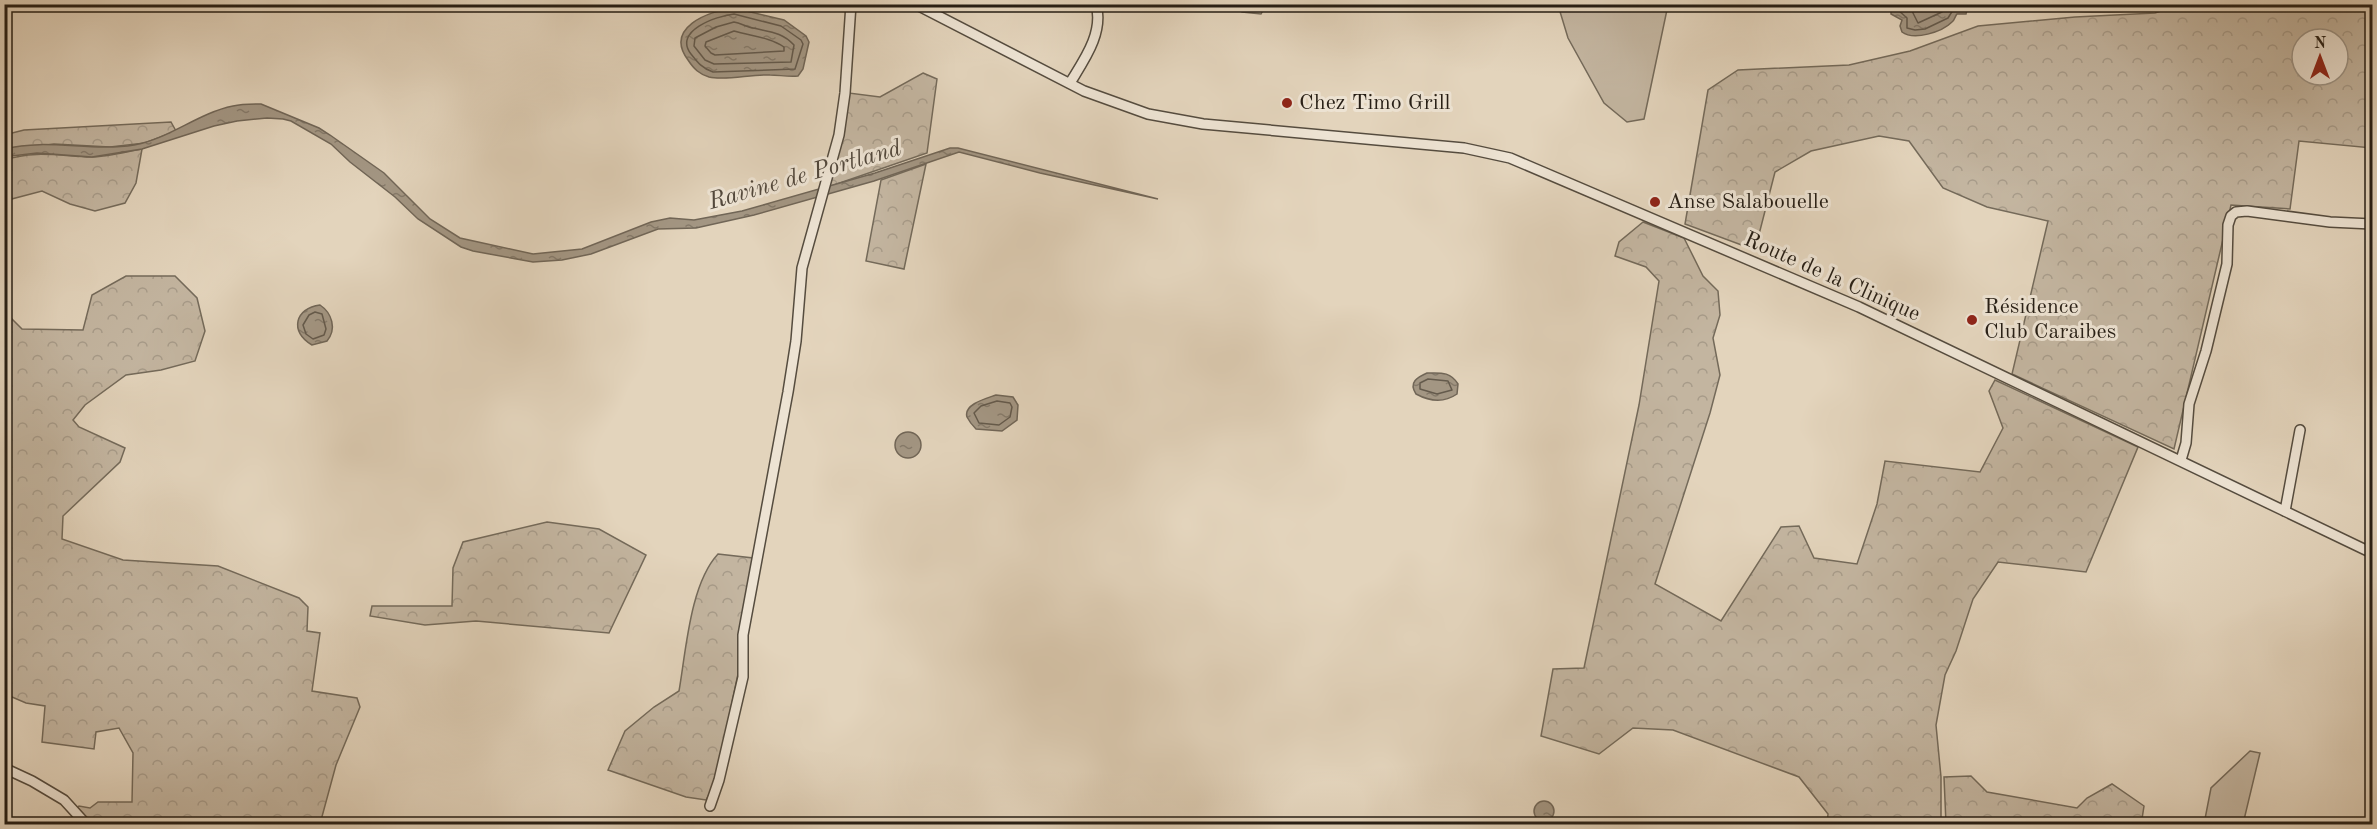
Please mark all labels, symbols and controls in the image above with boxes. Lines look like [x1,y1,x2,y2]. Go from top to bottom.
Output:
north arrow [2290,27,2350,87]
text: N [2314,36,2327,52]
place label: Chez Timo Grill [1299,92,1451,114]
marker: Chez Timo Grill [1280,96,1294,110]
water label: Ravine de Portland [705,137,904,215]
place label: Anse Salabouelle [1667,191,1829,213]
marker: Anse Salabouelle [1648,195,1662,209]
street label: Route de la Clinique [1741,228,1923,326]
place label: Résidence Club Caraibes [1984,296,2116,343]
marker: Résidence Club Caraibes [1965,313,1979,327]

